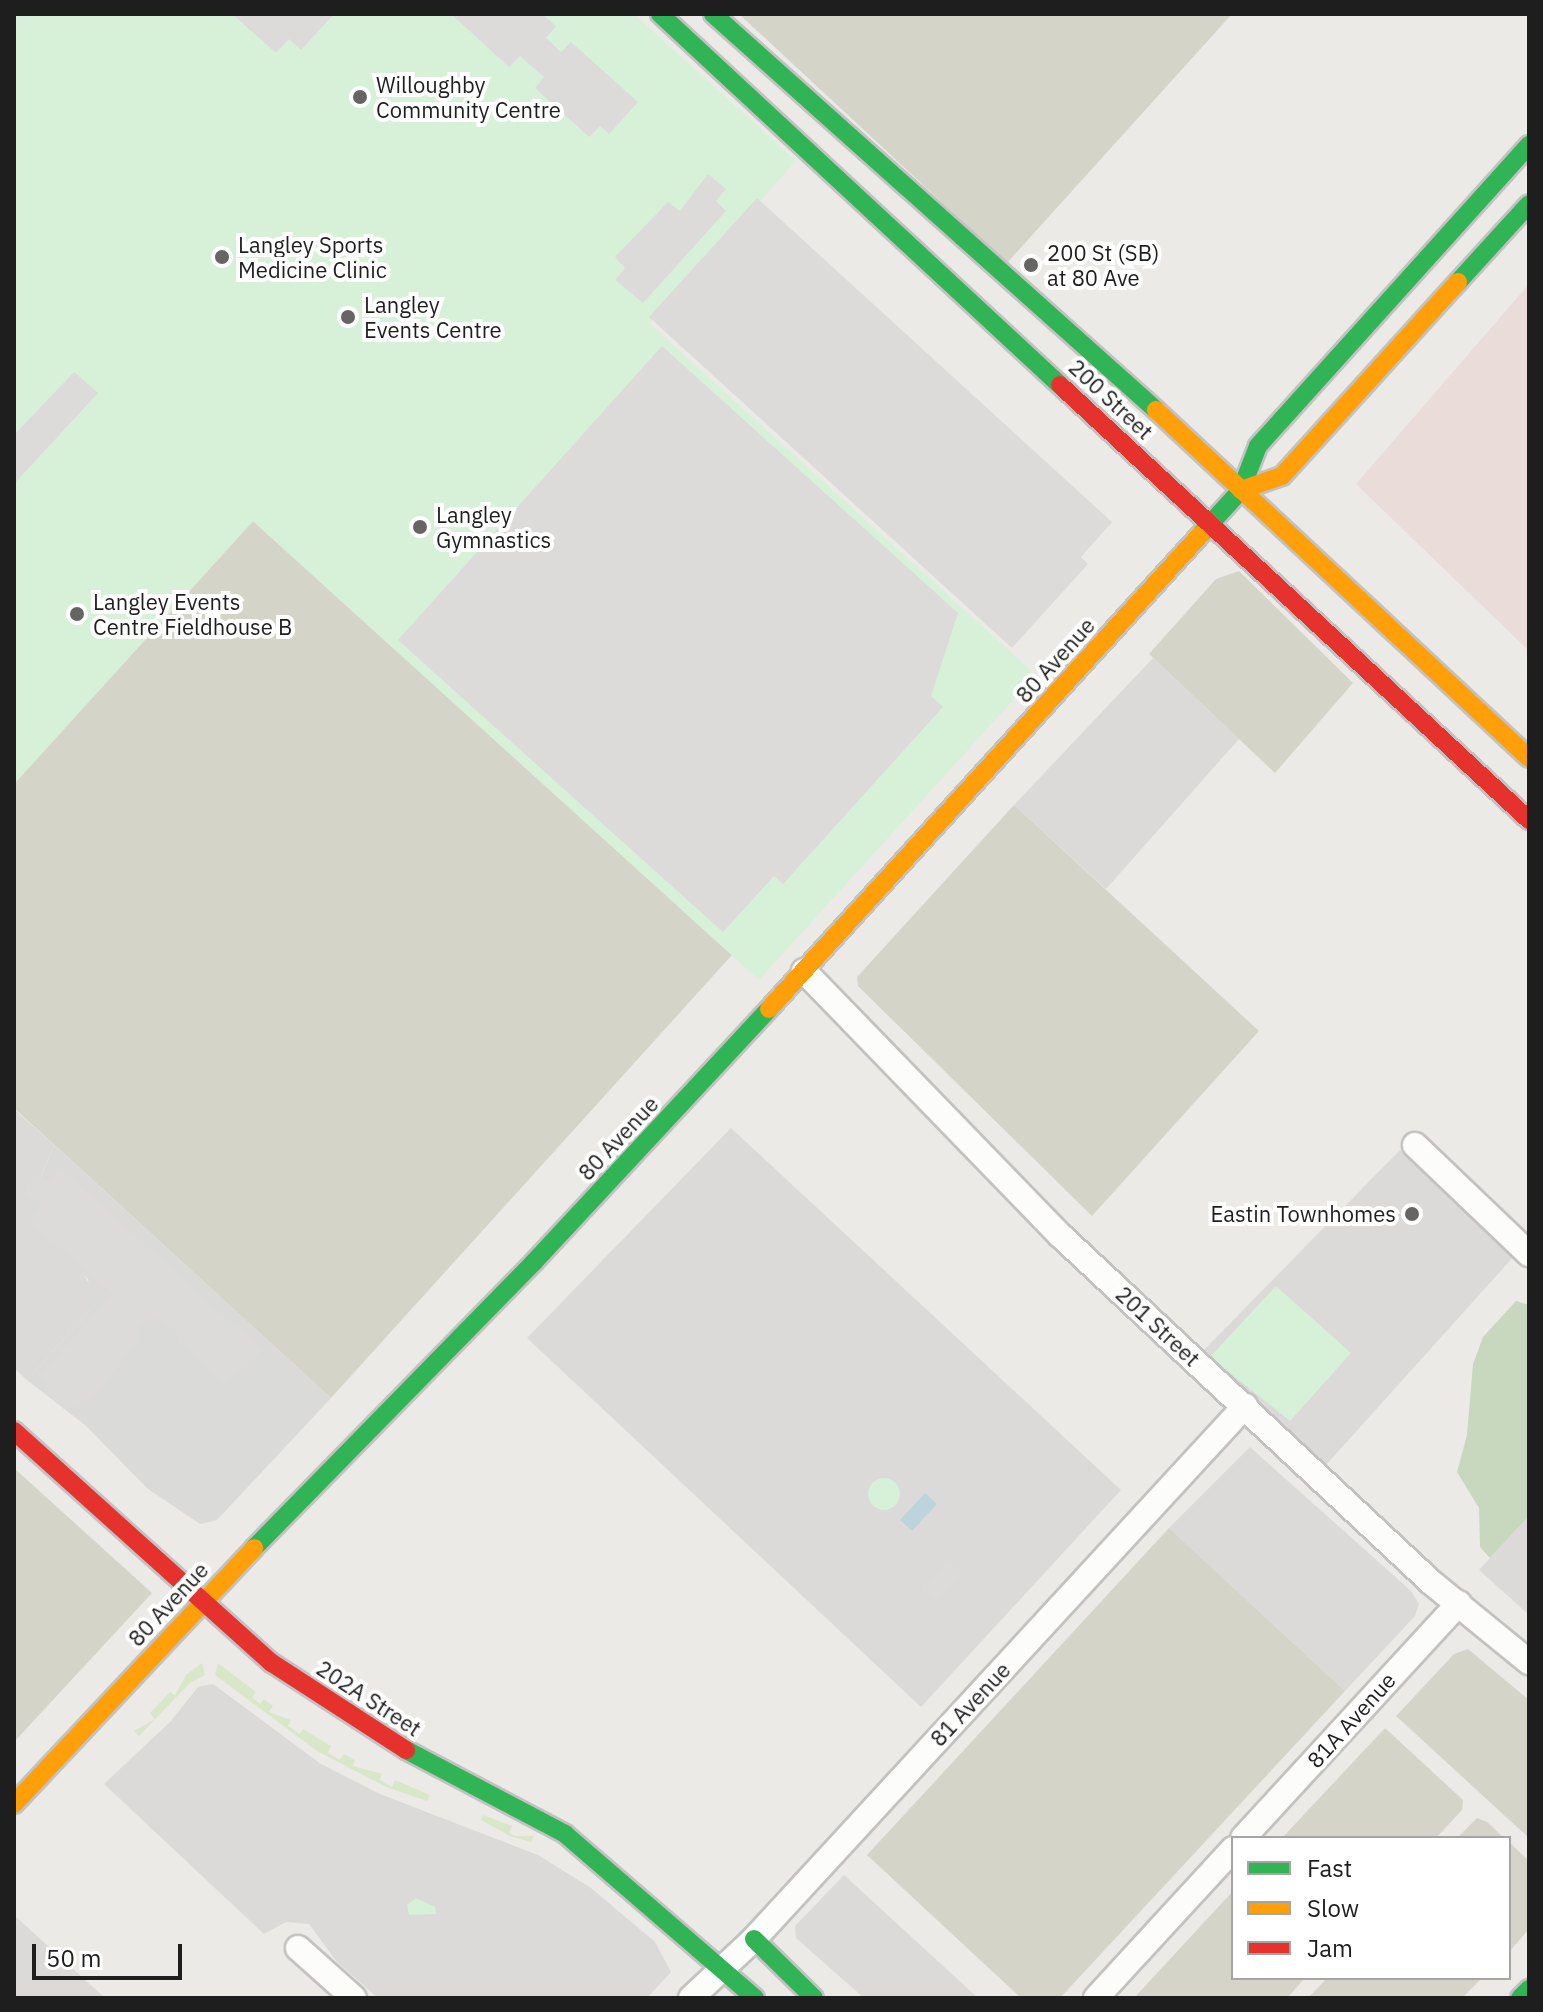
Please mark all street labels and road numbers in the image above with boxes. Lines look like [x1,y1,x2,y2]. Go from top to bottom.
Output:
street label: 200 Street [1064,353,1158,445]
street label: 80 Avenue [1010,612,1100,708]
street label: 80 Avenue [573,1091,663,1185]
street label: 201 Street [1111,1280,1205,1372]
street label: 80 Avenue [123,1557,213,1651]
street label: 202A Street [312,1654,426,1742]
street label: 81 Avenue [925,1657,1015,1751]
street label: 81A Avenue [1301,1667,1401,1773]

